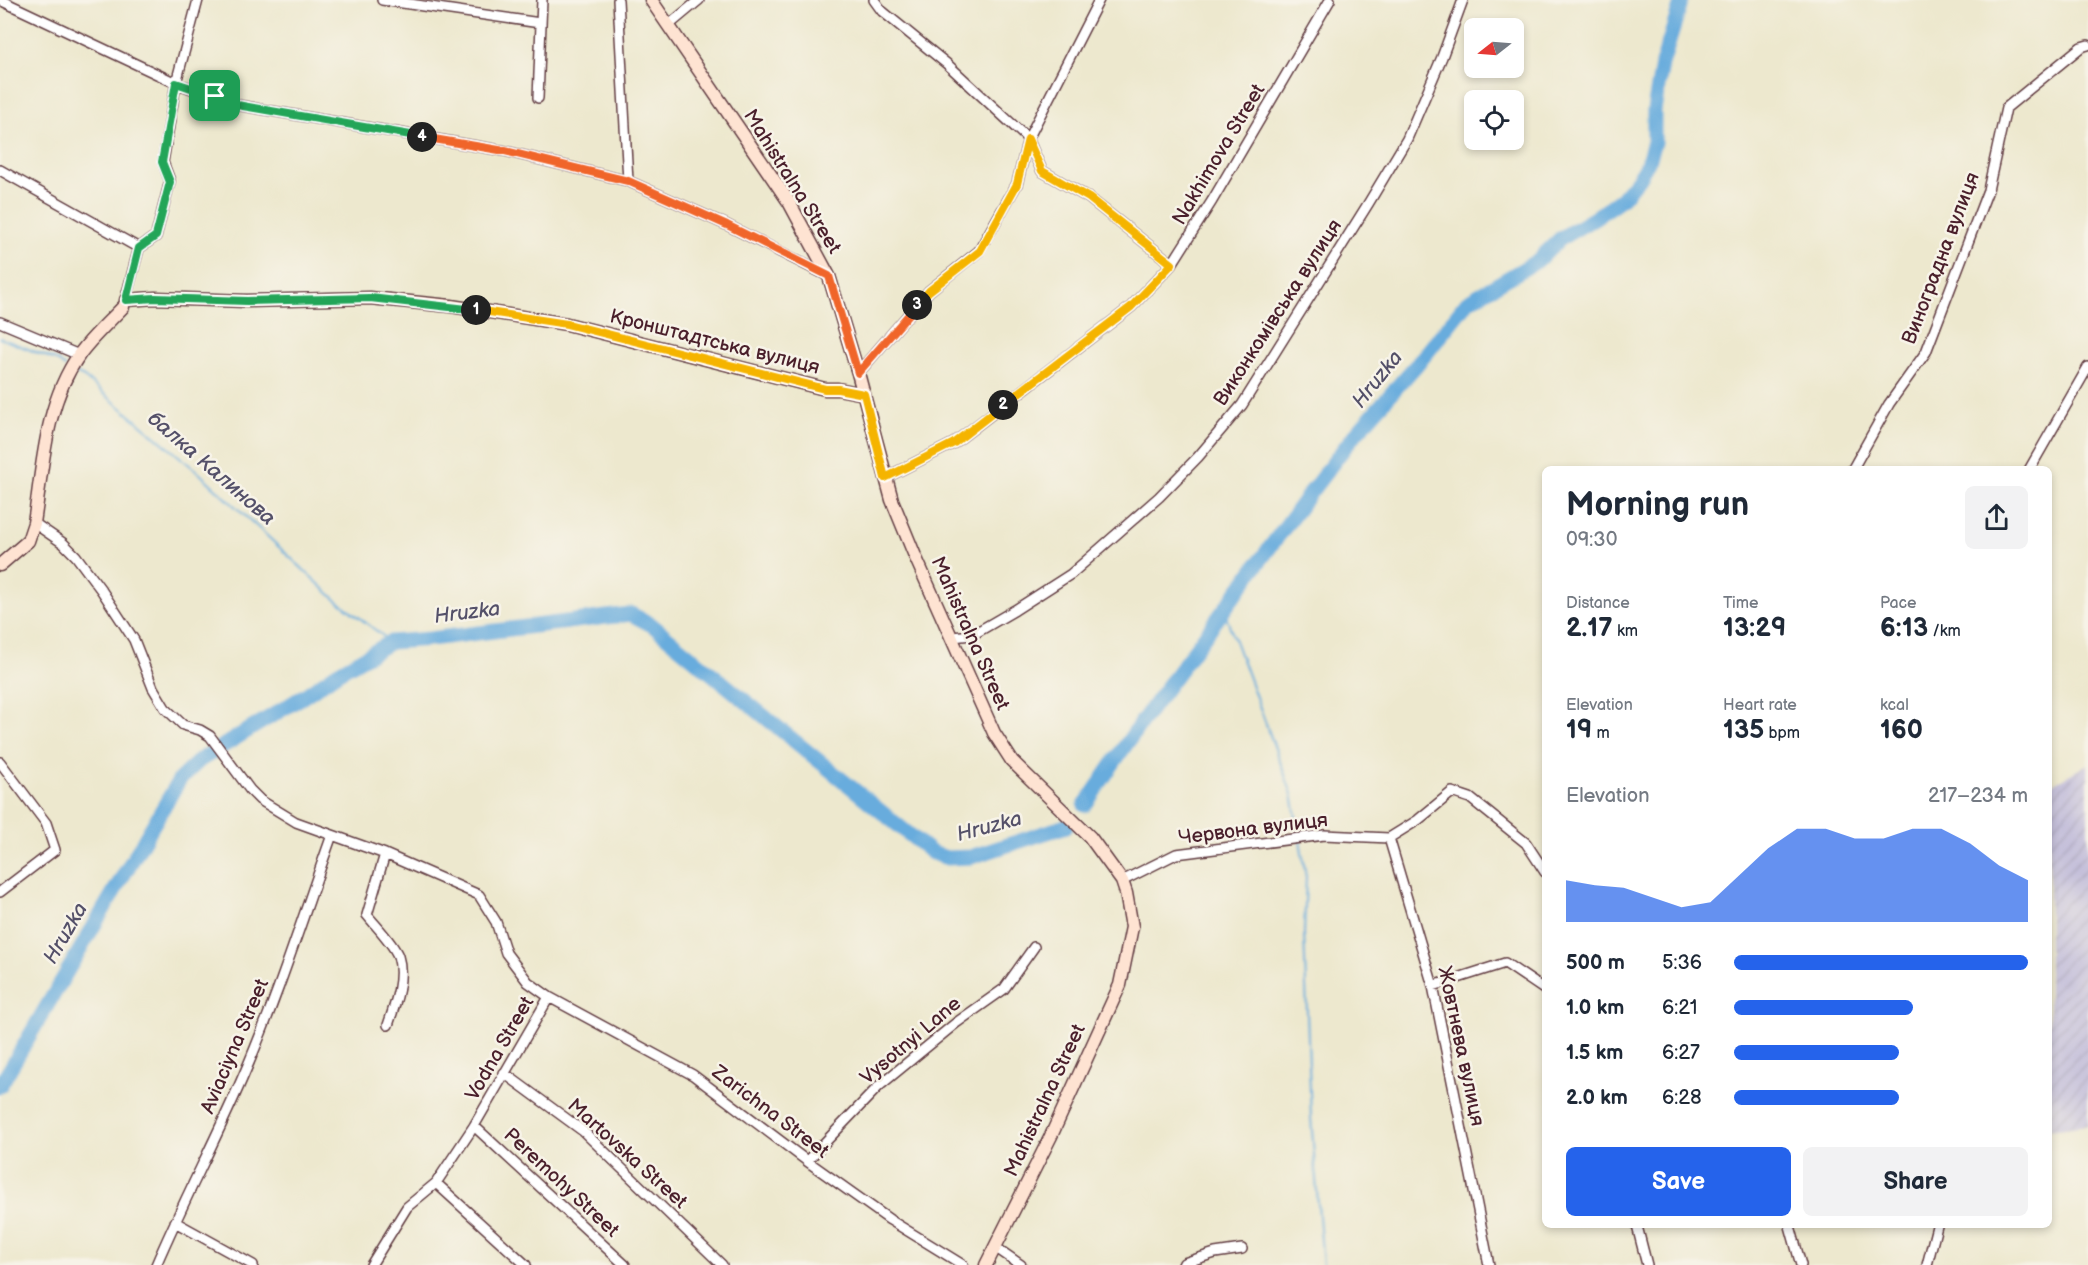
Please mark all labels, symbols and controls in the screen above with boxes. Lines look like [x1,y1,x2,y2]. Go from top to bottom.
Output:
north arrow [1464,18,1524,78]
map controls [1464,18,1524,150]
pin [189,70,240,121]
icon: arrive [198,79,231,112]
street label: Nakhimova Street [1167,80,1270,229]
button: locate [1464,90,1524,150]
street label: Mahistralna Street [738,105,846,258]
pin: 4 [407,122,437,152]
text: 4 [417,127,427,146]
street label: Виноградна вулиця [1897,169,1985,348]
street label: Виконкомівська вулиця [1209,215,1347,410]
pin: 3 [902,290,932,320]
pin: 1 [461,295,491,325]
text: 3 [912,295,922,314]
text: 1 [473,300,479,319]
street label: Кронштадтська вулиця [607,304,822,380]
water label: Hruzka [1347,346,1408,413]
pin: 2 [988,390,1018,420]
text: 2 [998,395,1008,414]
water label: балка Калинова [143,406,281,531]
text: Morning run [1566,485,1749,525]
button: share [1965,486,2028,549]
text: 09:30 [1566,528,1617,552]
street label: Mahistralna Street [925,553,1015,714]
text: Distance [1566,594,1630,613]
text: Time [1723,594,1758,613]
text: Pace [1880,594,1916,613]
water label: Hruzka [433,596,502,629]
text: 2.17 [1566,613,1613,644]
text: 13:29 [1723,613,1786,644]
text: 6:13 [1880,613,1928,644]
text: km [1613,622,1638,641]
text: /km [1928,622,1961,641]
text: Elevation [1566,696,1633,715]
text: Heart rate [1723,696,1797,715]
text: kcal [1880,696,1909,715]
text: 19 [1566,715,1592,746]
text: 135 [1723,715,1764,746]
text: 160 [1880,715,1923,746]
text: m [1592,724,1610,743]
text: bpm [1764,724,1800,743]
text: Elevation [1566,784,1649,808]
text: 217–234 m [1928,784,2028,808]
water label: Hruzka [954,806,1024,847]
street label: Червона вулиця [1177,808,1329,850]
water label: Hruzka [38,898,93,968]
text: 500 m [1566,951,1625,975]
text: 5:36 [1662,951,1702,975]
street label: Жовтнева вулиця [1432,964,1490,1128]
street label: Aviaciyna Street [196,975,274,1117]
street label: Vodna Street [460,992,539,1105]
street label: Vysotnyi Lane [855,992,966,1090]
text: 1.0 km [1566,996,1624,1020]
text: 6:21 [1662,996,1698,1020]
street label: Mahistralna Street [999,1020,1091,1180]
text: 1.5 km [1566,1041,1623,1065]
text: 6:27 [1662,1041,1700,1065]
street label: Zarichna Street [707,1060,833,1163]
text: 2.0 km [1566,1086,1628,1110]
text: 6:28 [1662,1086,1702,1110]
street label: Martovska Street [562,1094,692,1214]
street label: Peremohy Street [499,1123,624,1242]
button: Save [1566,1147,1791,1216]
button: Share [1803,1147,2028,1216]

